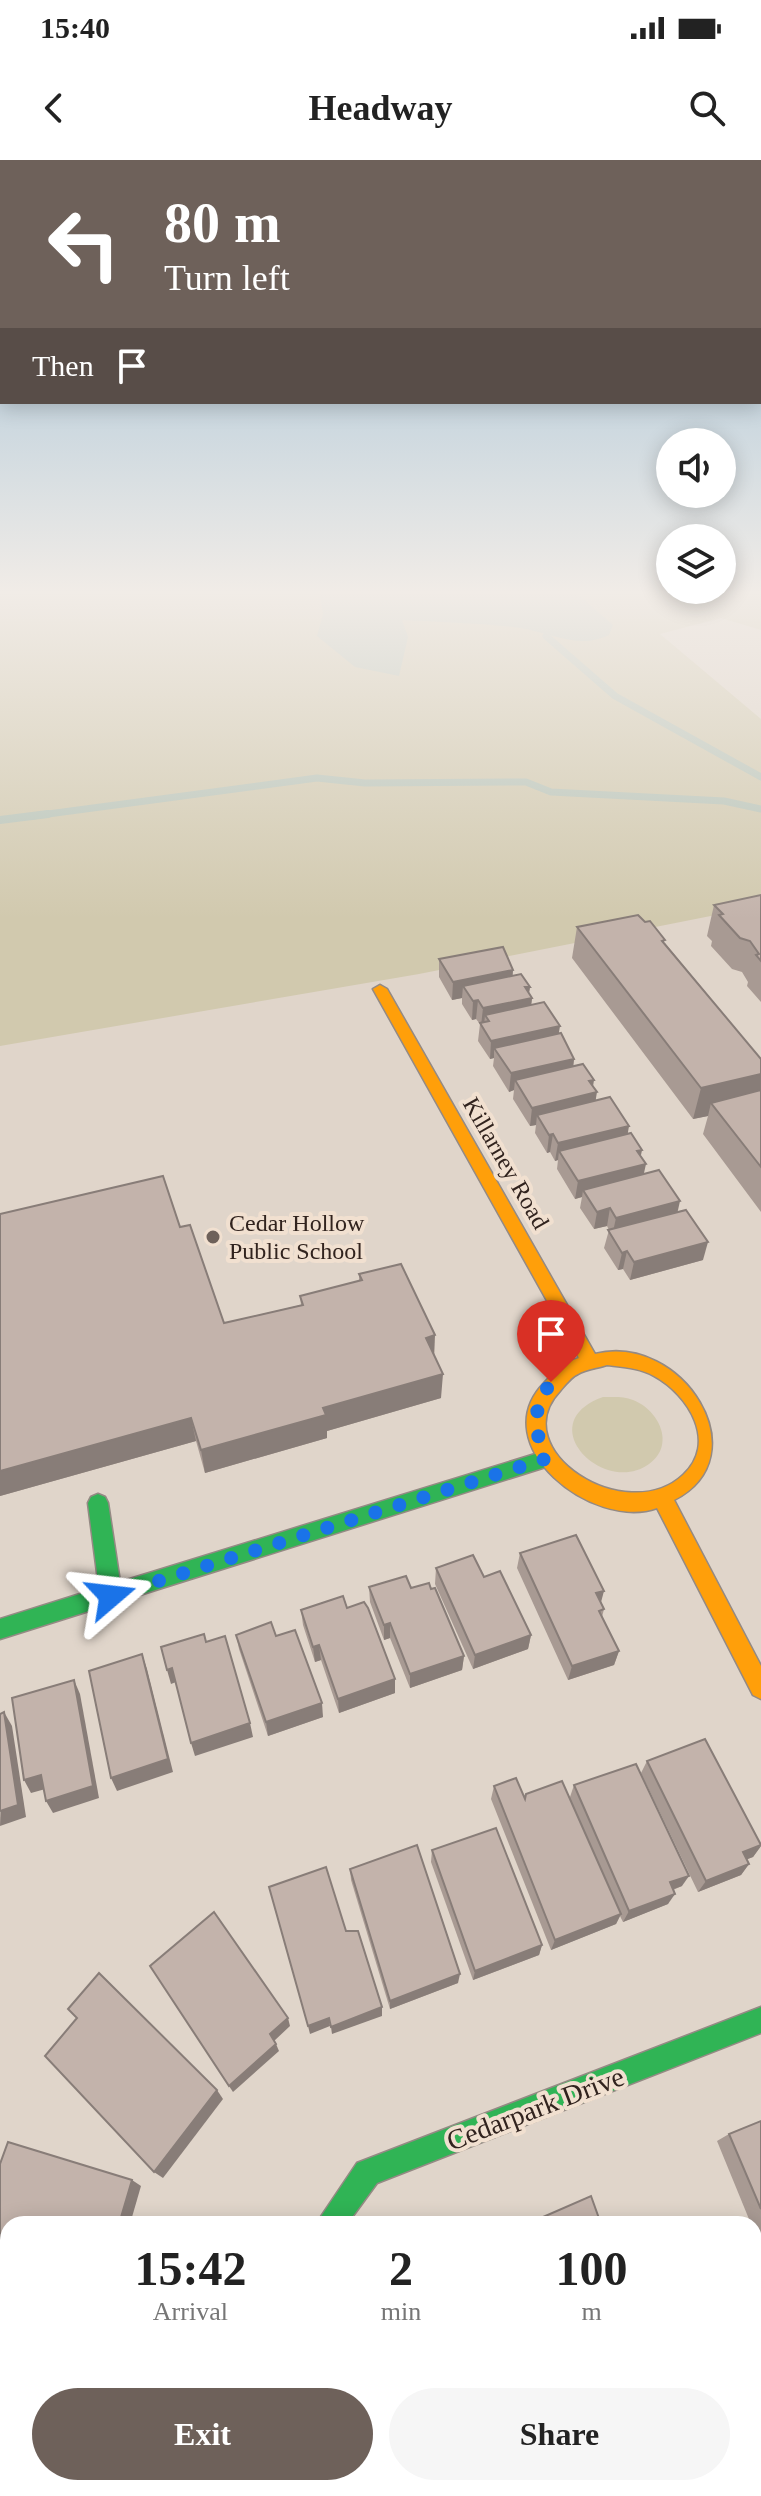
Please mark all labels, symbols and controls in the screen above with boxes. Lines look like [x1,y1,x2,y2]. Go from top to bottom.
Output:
text: 15:40 [40,11,110,44]
icon: back [32,86,76,130]
icon: search [685,86,729,130]
text: Headway [309,88,453,128]
icon: left [32,192,136,296]
text: 80 m [164,192,281,254]
text: Turn left [164,258,290,298]
icon: arrive [110,344,154,388]
text: Then [32,349,94,382]
map controls [656,428,736,604]
button: sound [656,428,736,508]
button: layers [656,524,736,604]
street label: Killarney Road [458,1093,554,1233]
place label: Cedar Hollow Public School [229,1210,365,1264]
marker: Cedar Hollow Public School [204,1228,222,1246]
pin [517,1300,585,1382]
icon: arrive [529,1312,573,1356]
position arrow [69,1554,153,1638]
street label: Cedarpark Drive [442,2060,628,2157]
text: 15:42 [134,2242,246,2295]
text: 2 [389,2242,413,2295]
text: 100 [556,2242,628,2295]
text: Arrival [153,2297,228,2326]
text: min [381,2297,421,2326]
text: m [581,2297,602,2326]
button: Exit [32,2388,373,2480]
button: Share [389,2388,730,2480]

